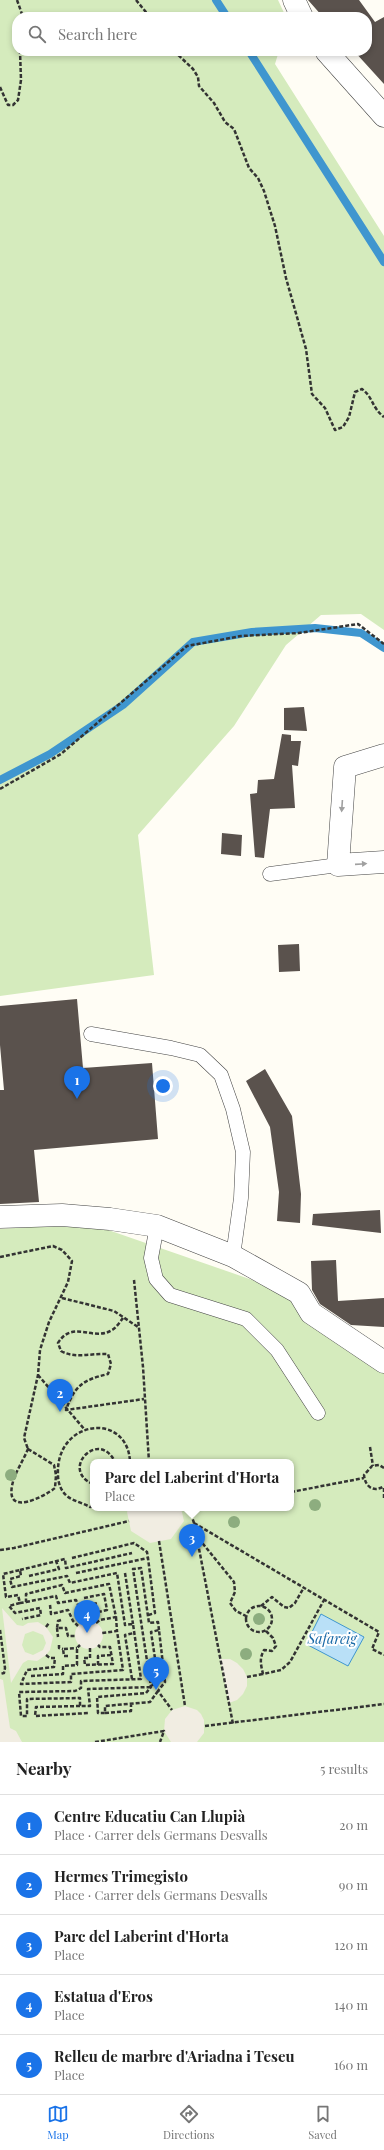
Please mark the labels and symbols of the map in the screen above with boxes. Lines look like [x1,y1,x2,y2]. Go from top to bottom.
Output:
one-way arrow [339,800,346,812]
one-way arrow [355,860,367,867]
pin: 1 [64,1066,90,1099]
your location [153,1076,173,1096]
pin: 2 [47,1379,73,1412]
pin: 3 [179,1524,205,1557]
pin: 4 [74,1600,100,1633]
water label: Safareig [306,1629,358,1648]
pin: 5 [143,1657,169,1690]

